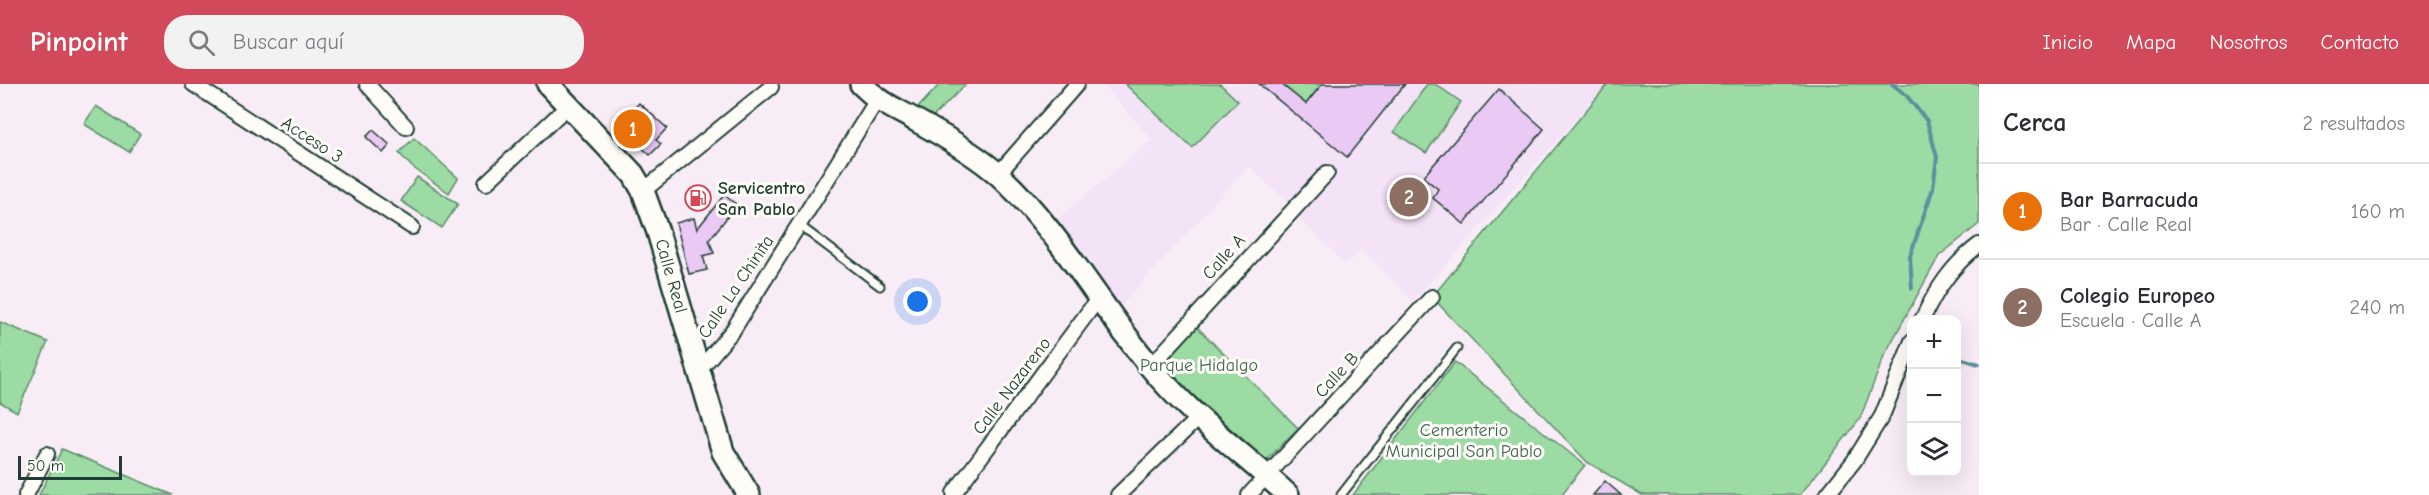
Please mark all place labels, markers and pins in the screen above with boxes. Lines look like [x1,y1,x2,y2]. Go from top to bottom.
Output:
pin: 1 [614,106,652,152]
pin: 2 [1390,174,1428,220]
place label: Servicentro San Pablo [718,178,805,220]
fuel station icon: Servicentro San Pablo [683,183,713,213]

